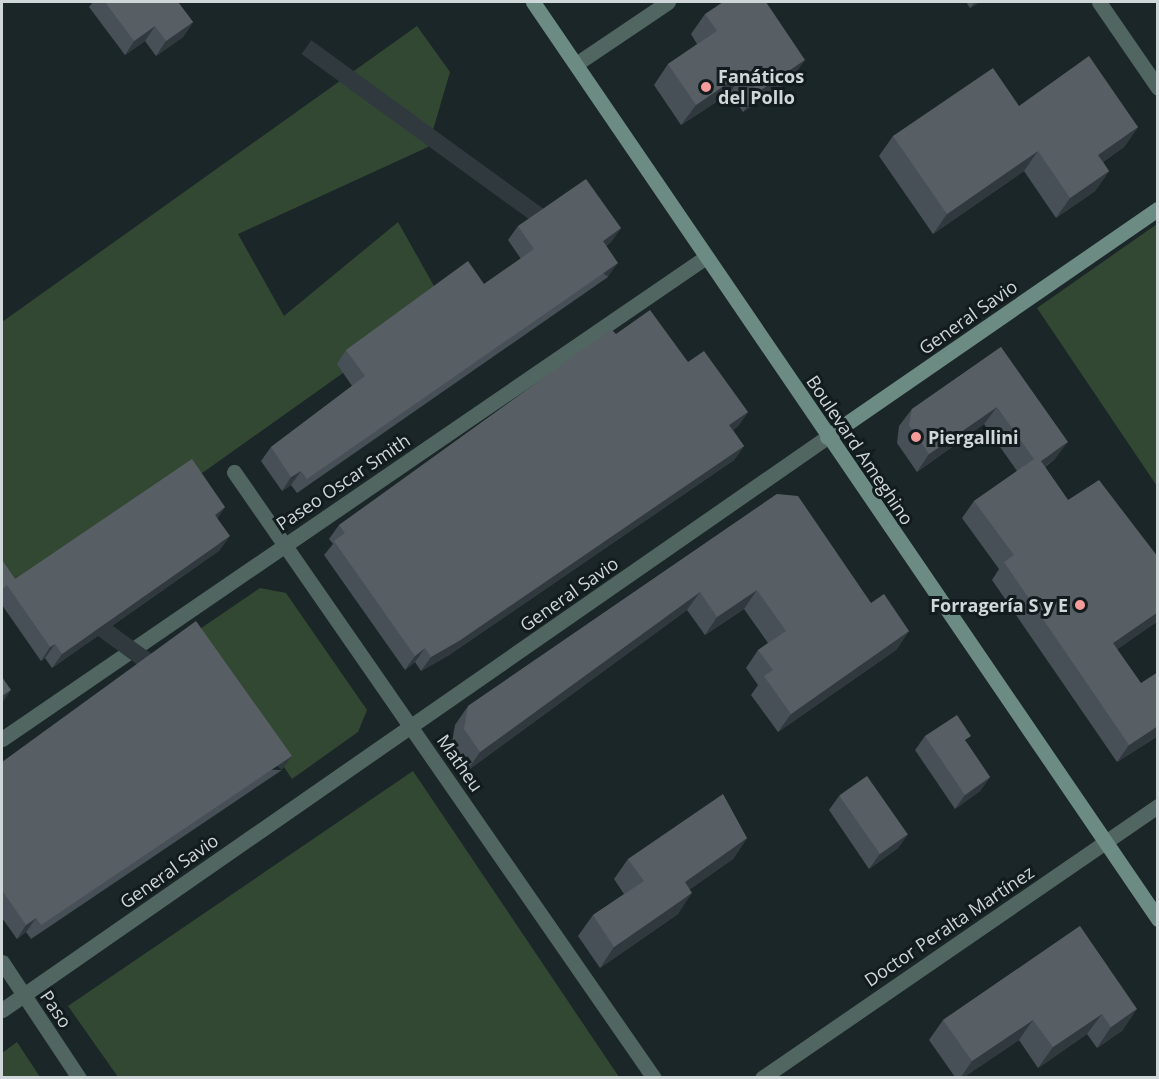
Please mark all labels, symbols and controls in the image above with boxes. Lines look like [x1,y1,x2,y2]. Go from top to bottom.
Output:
place label: Fanáticos del Pollo [718,66,804,109]
marker: Fanáticos del Pollo [699,80,713,94]
street label: General Savio [915,275,1021,359]
street label: Boulevard Ameghino [802,371,918,529]
place label: Piergallini [928,426,1018,448]
street label: Paseo Oscar Smith [272,429,414,535]
marker: Piergallini [909,430,923,444]
street label: General Savio [516,552,622,636]
place label: Forragería S y E [930,594,1068,616]
marker: Forragería S y E [1073,598,1087,612]
street label: Matheu [433,730,487,796]
street label: General Savio [116,829,222,913]
street label: Doctor Peralta Martínez [860,861,1038,991]
street label: Paso [36,986,76,1032]

